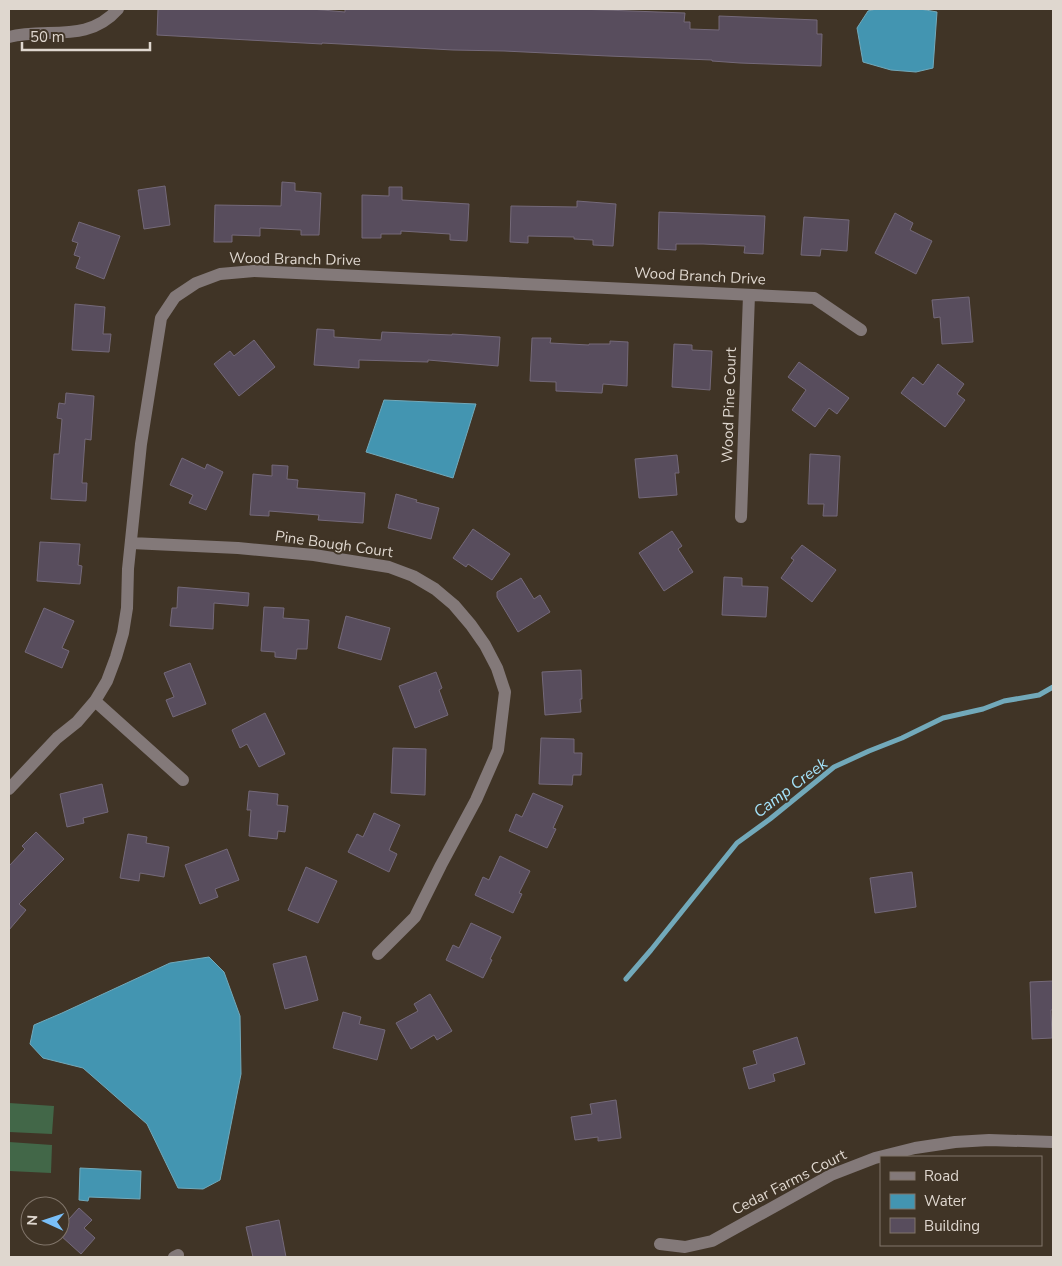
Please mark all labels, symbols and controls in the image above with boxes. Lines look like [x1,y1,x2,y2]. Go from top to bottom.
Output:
scale bar [22,20,150,52]
text: 50 m [30,27,65,47]
street label: Wood Branch Drive [229,248,361,270]
street label: Wood Branch Drive [634,263,766,289]
street label: Wood Pine Court [717,346,741,463]
street label: Pine Bough Court [274,526,395,562]
water label: Camp Creek [749,752,833,823]
street label: Cedar Farms Court [728,1144,850,1220]
legend [880,1156,1042,1246]
text: Road [924,1166,959,1186]
text: Water [924,1191,967,1211]
north arrow [20,1196,70,1246]
text: N [23,1215,42,1226]
text: Building [924,1216,980,1236]

